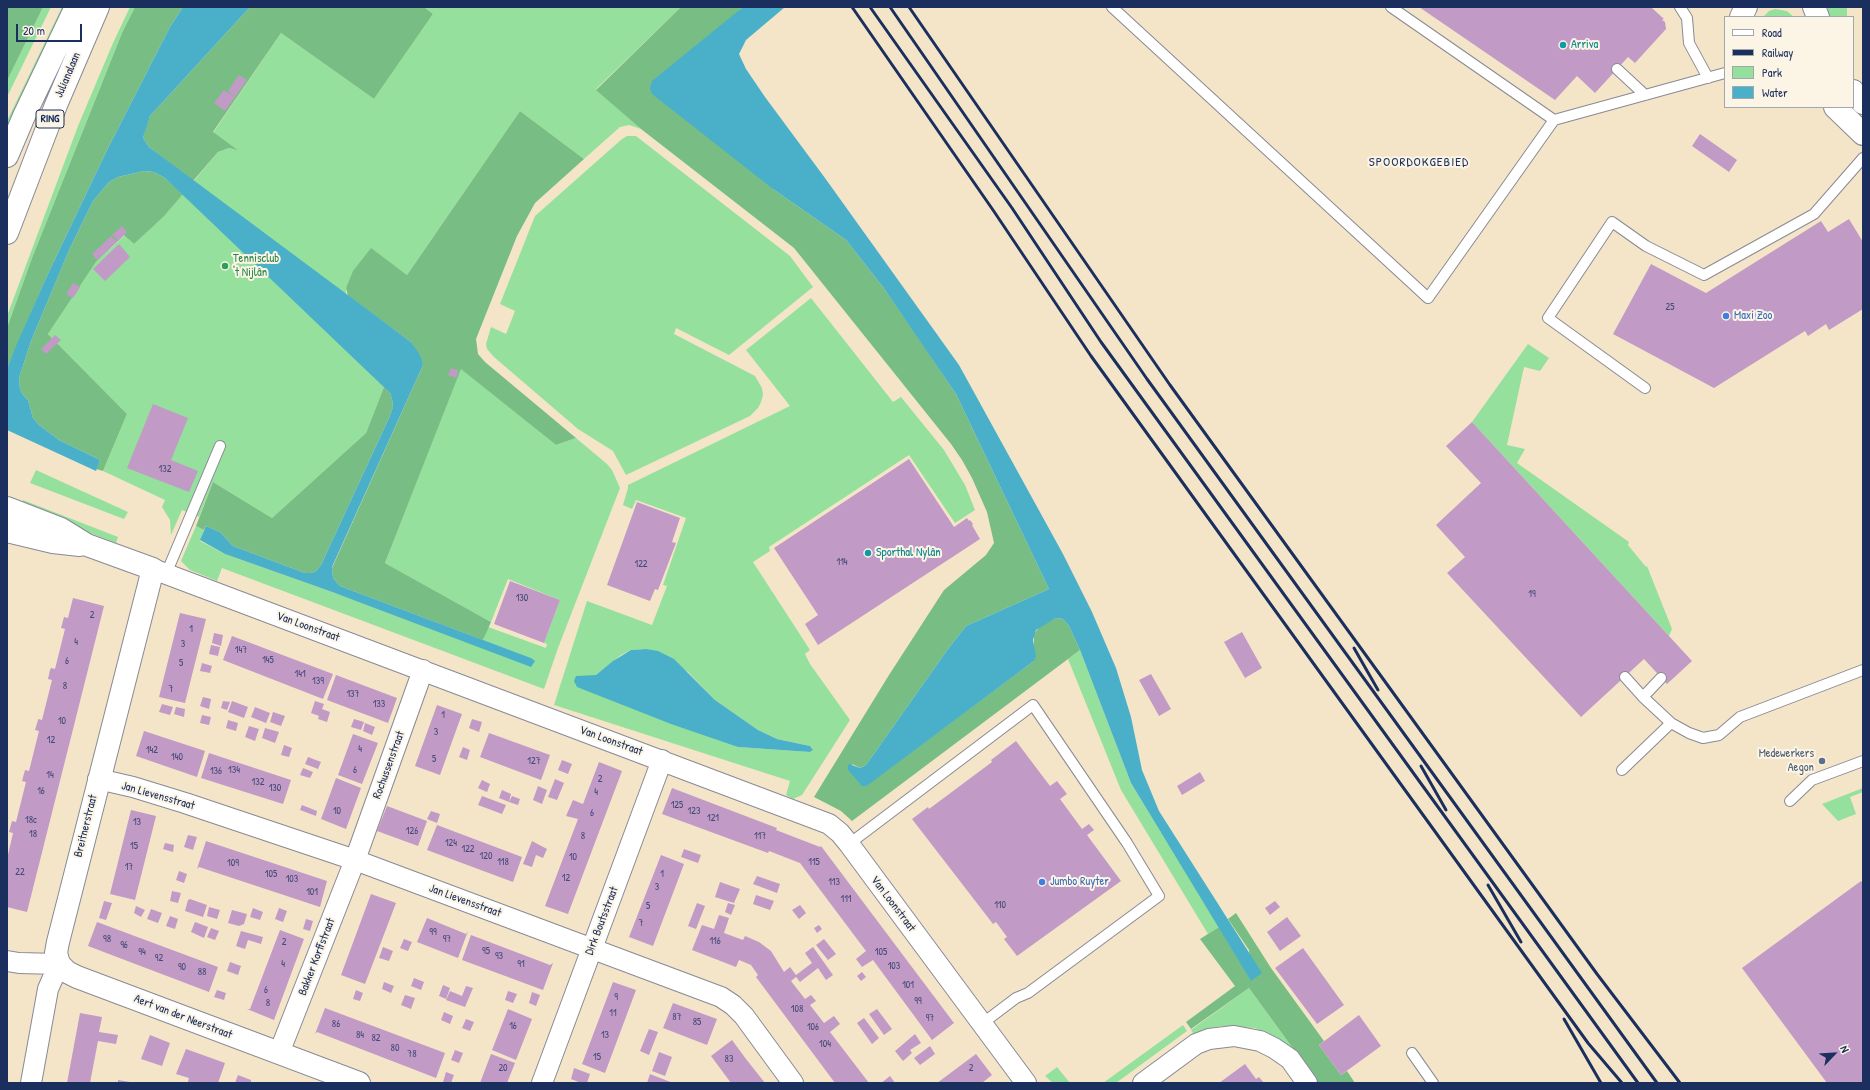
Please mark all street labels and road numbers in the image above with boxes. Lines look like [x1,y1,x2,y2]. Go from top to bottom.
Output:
street label: Julianalaan [52,50,84,100]
road number: RING [36,110,64,128]
street label: Van Loonstraat [274,609,342,645]
street label: Van Loonstraat [577,723,645,759]
street label: Rochussenstraat [370,729,408,801]
street label: Jan Lievensstraat [120,779,196,813]
street label: Breitnerstraat [71,793,101,859]
street label: Van Loonstraat [867,873,919,935]
street label: Jan Lievensstraat [427,881,503,921]
street label: Dirk Boutsstraat [582,885,622,957]
street label: Bakker Korffstraat [296,916,338,998]
street label: Aert van der Neerstraat [132,992,234,1042]

